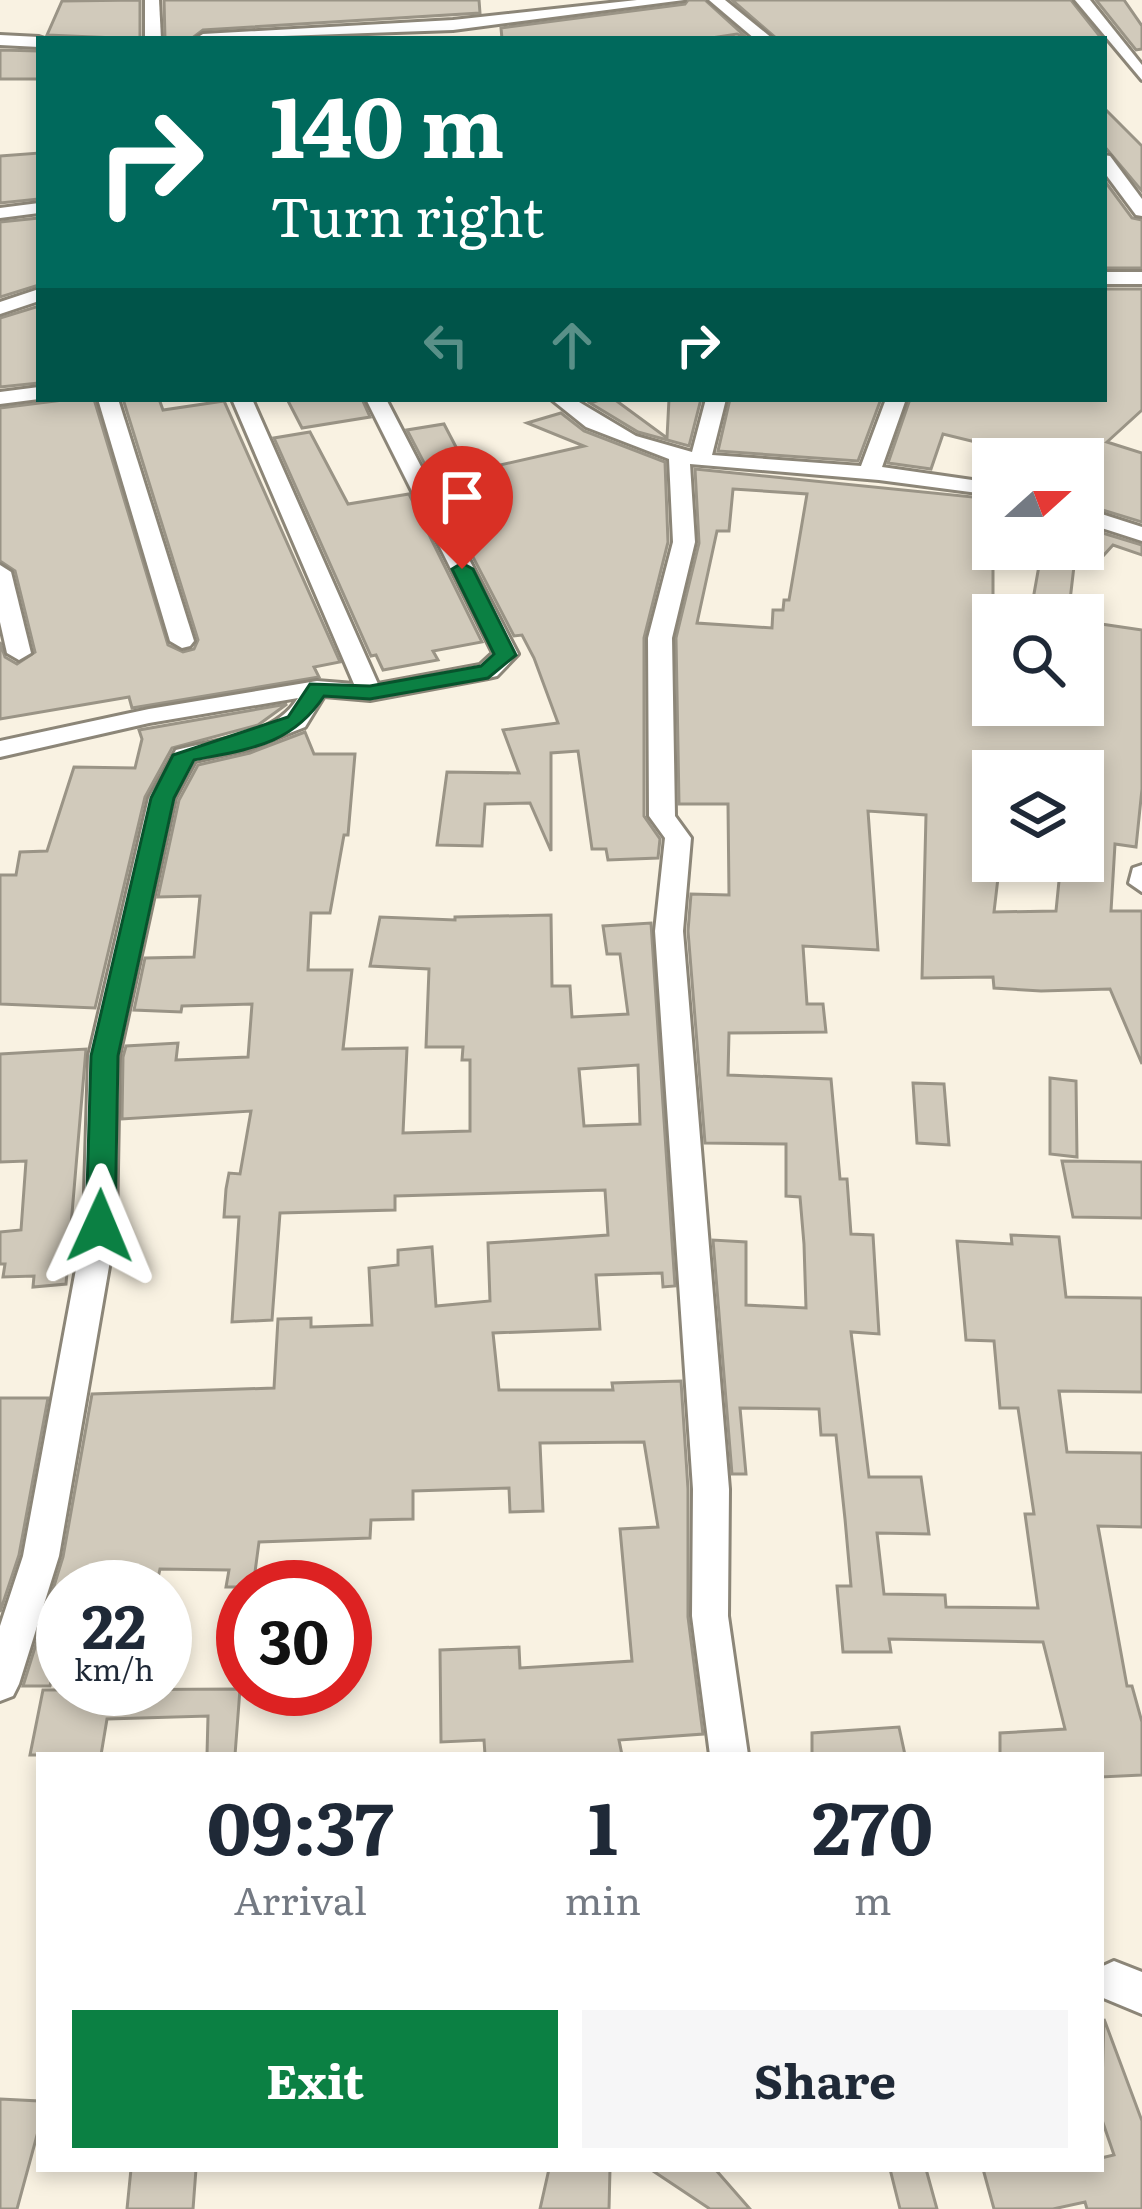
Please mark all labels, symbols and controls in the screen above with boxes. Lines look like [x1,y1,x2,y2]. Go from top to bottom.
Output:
text: 140 m [270,59,505,184]
icon: right [72,84,228,240]
text: Turn right [270,173,544,254]
icon: left [413,312,479,378]
icon: ahead [539,312,605,378]
icon: right [665,312,731,378]
north arrow [972,438,1104,570]
map controls [972,438,1104,882]
pin [411,446,513,569]
icon: arrive [429,464,495,530]
button: search [972,594,1104,726]
button: layers [972,750,1104,882]
position arrow [37,1163,163,1289]
speed limit sign: 30 [216,1560,372,1716]
text: 22 [82,1578,146,1667]
text: km/h [74,1646,154,1690]
text: 09:37 [207,1770,394,1877]
text: 1 [588,1770,618,1877]
text: 270 [812,1770,933,1877]
text: Arrival [234,1869,367,1927]
text: min [564,1869,641,1927]
text: m [854,1869,891,1927]
button: Exit [72,2010,558,2148]
button: Share [582,2010,1068,2148]

